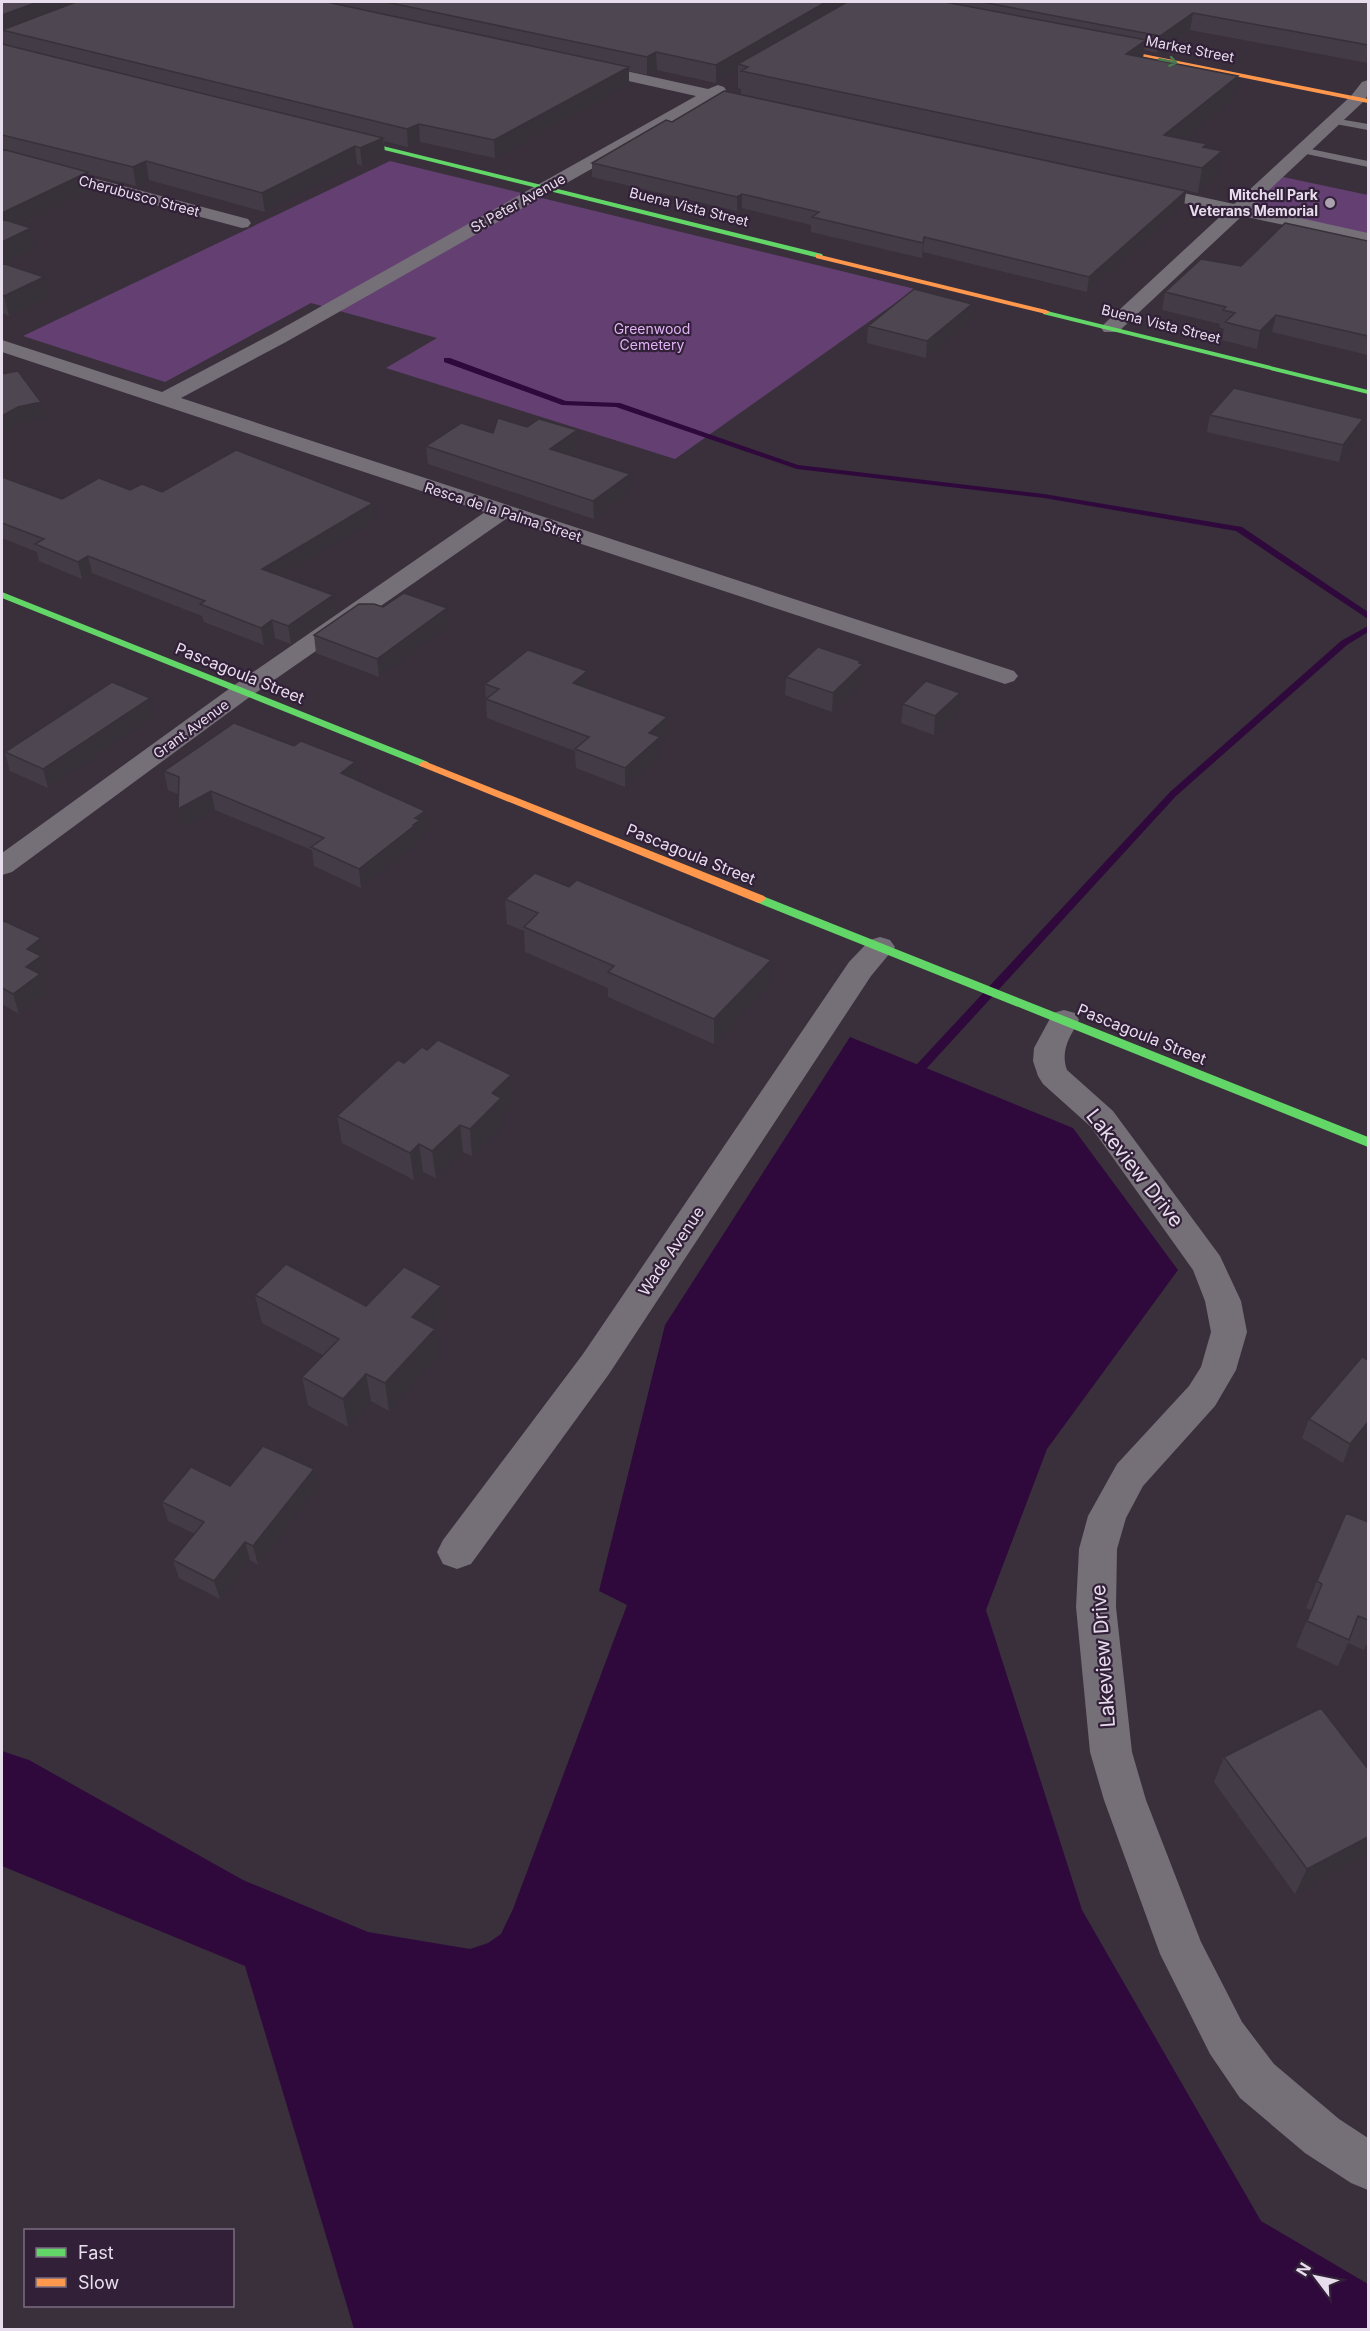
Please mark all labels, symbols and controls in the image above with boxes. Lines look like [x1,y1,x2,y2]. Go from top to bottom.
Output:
street label: Market Street [1145,32,1236,65]
one-way arrow [1158,56,1178,67]
street label: St Peter Avenue [467,170,568,236]
street label: Cherubusco Street [77,171,202,220]
street label: Buena Vista Street [628,184,751,230]
place label: Mitchell Park Veterans Memorial [1189,186,1319,219]
marker: Mitchell Park Veterans Memorial [1323,196,1337,210]
street label: Buena Vista Street [1100,301,1223,347]
park label: Greenwood Cemetery [614,320,690,353]
street label: Resca de la Palma Street [423,478,584,545]
street label: Pascagoula Street [173,638,307,708]
street label: Grant Avenue [149,695,232,762]
street label: Pascagoula Street [624,819,758,889]
street label: Pascagoula Street [1075,999,1209,1069]
street label: Lakeview Drive [1081,1104,1189,1232]
street label: Wade Avenue [634,1202,708,1300]
street label: Lakeview Drive [1086,1584,1120,1728]
legend [24,2229,234,2307]
text: Fast [78,2242,114,2263]
north arrow [1286,2247,1346,2307]
text: N [1292,2259,1315,2280]
text: Slow [78,2272,119,2293]

